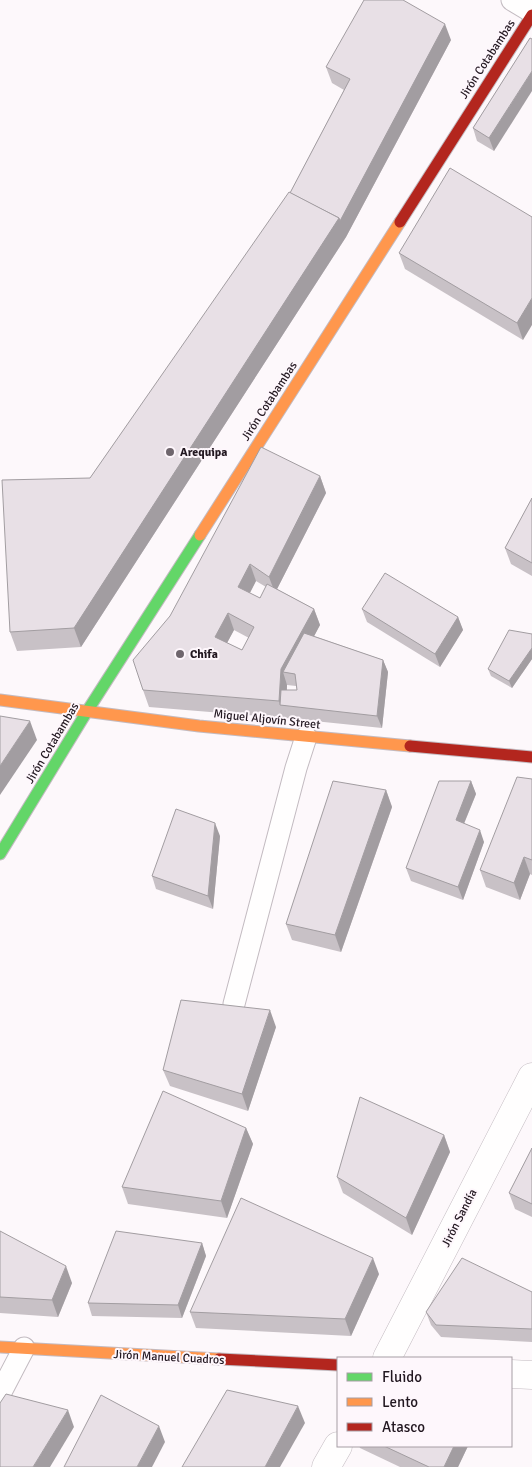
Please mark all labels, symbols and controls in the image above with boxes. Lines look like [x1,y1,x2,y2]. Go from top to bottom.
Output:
street label: Jirón Cotabambas [456,17,519,102]
street label: Jirón Cotabambas [238,359,301,444]
place label: Arequipa [180,445,227,460]
marker: Arequipa [164,446,176,458]
place label: Chifa [190,647,218,662]
marker: Chifa [174,648,186,660]
street label: Jirón Cotabambas [22,700,82,786]
street label: Miguel Aljovín Street [213,706,321,733]
street label: Jirón Sandía [438,1187,480,1250]
street label: Jirón Manuel Cuadros [113,1347,225,1368]
legend [337,1357,512,1447]
text: Fluido [382,1368,422,1386]
text: Lento [382,1393,418,1411]
text: Atasco [382,1418,425,1436]

